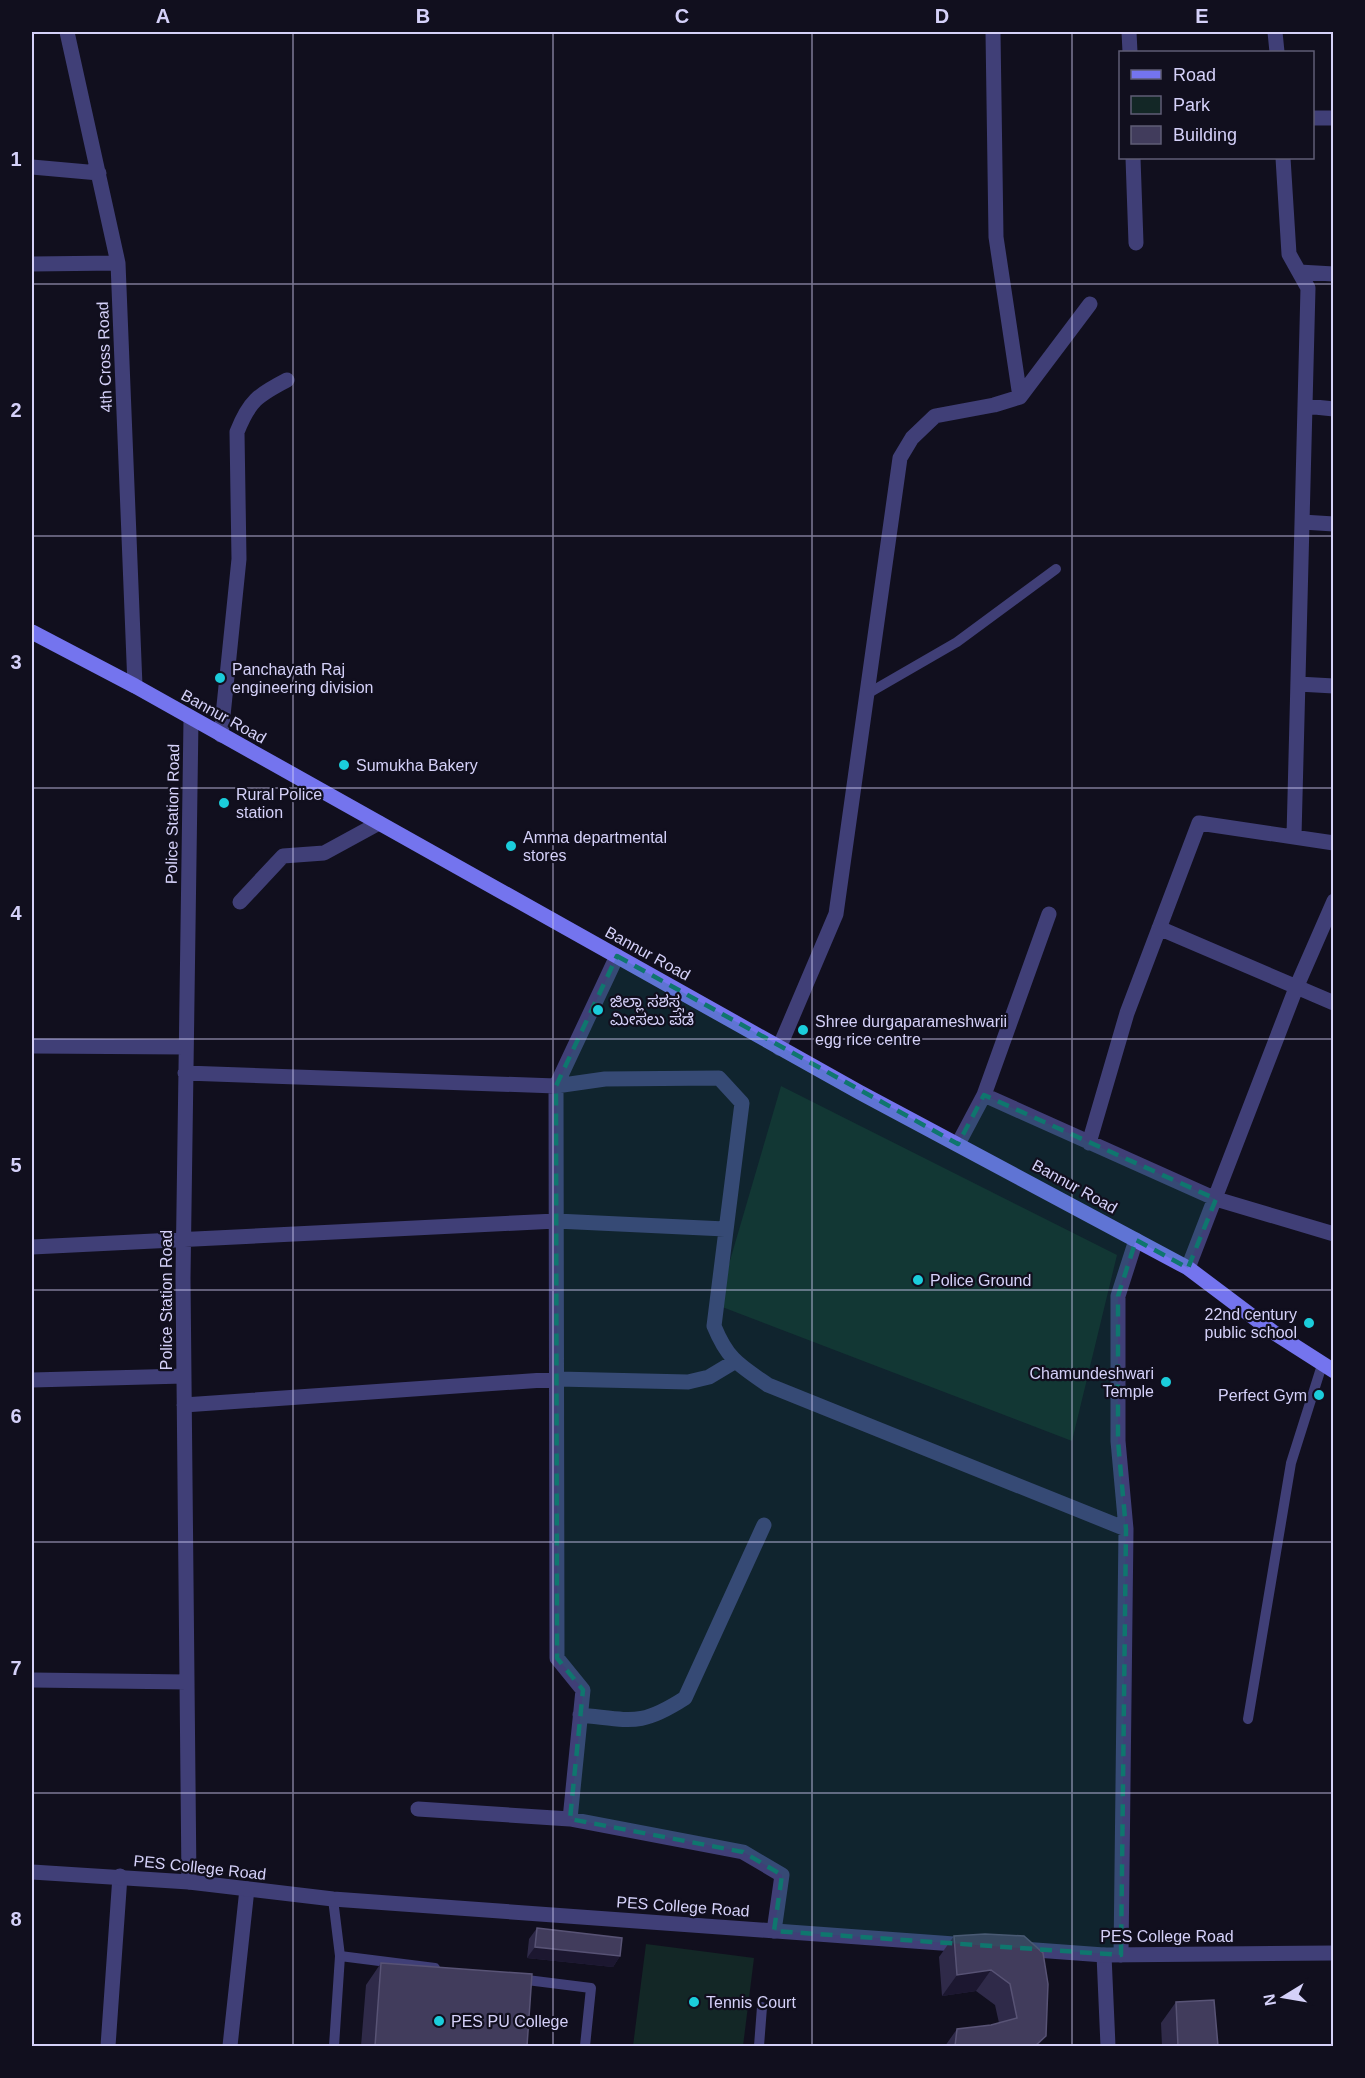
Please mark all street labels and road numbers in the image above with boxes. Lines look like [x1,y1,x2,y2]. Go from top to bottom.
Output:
street label: 4th Cross Road [94,301,115,413]
street label: Bannur Road [178,686,269,747]
street label: Police Station Road [163,744,182,884]
street label: Bannur Road [602,923,693,984]
street label: Bannur Road [1029,1156,1120,1217]
street label: Police Station Road [158,1230,175,1370]
street label: PES College Road [133,1852,267,1883]
street label: PES College Road [616,1893,750,1920]
street label: PES College Road [1100,1928,1234,1945]

